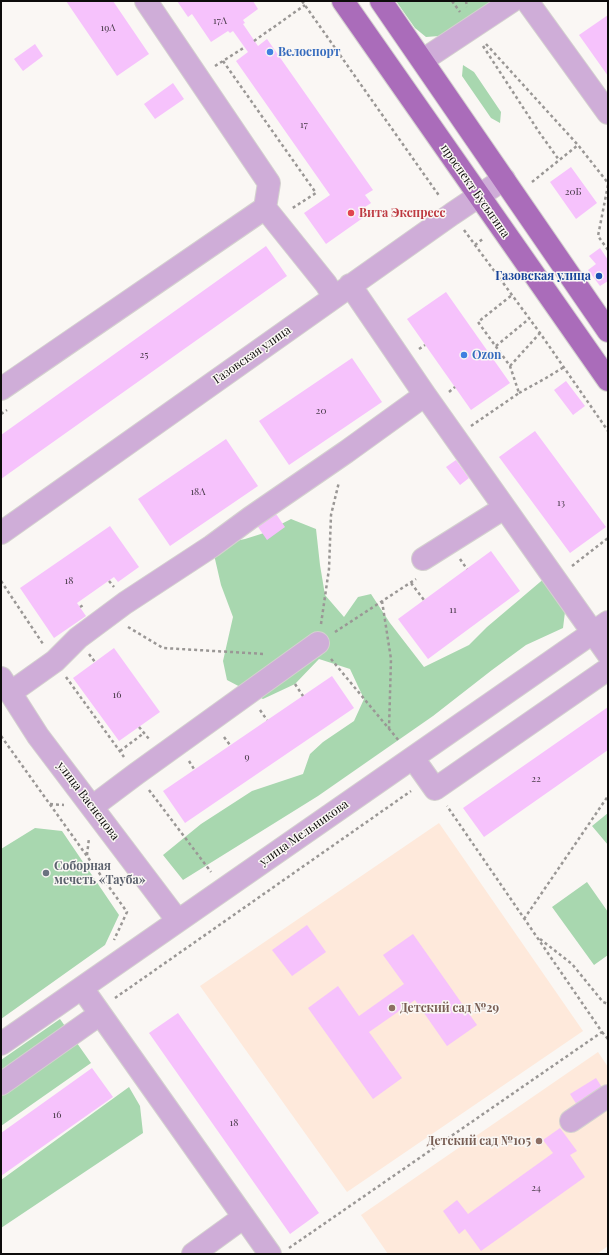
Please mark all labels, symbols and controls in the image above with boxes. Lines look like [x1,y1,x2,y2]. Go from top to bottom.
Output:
house number: 17А [213,15,227,27]
house number: 19А [100,22,116,34]
place label: Велоспорт [278,45,341,59]
marker: Велоспорт [265,47,275,57]
house number: 17 [300,119,308,131]
street label: проспект Бусыгина [437,141,513,241]
house number: 20Б [565,186,581,198]
place label: Вита Экспресс [359,206,445,220]
marker: Вита Экспресс [346,208,356,218]
place label: Газовская улица [495,269,591,283]
marker: Газовская улица [594,271,604,281]
street label: Газовская улица [210,323,294,387]
place label: Ozon [472,348,501,362]
house number: 25 [140,349,148,361]
marker: Ozon [459,350,469,360]
house number: 20 [316,405,326,417]
house number: 18А [190,486,206,498]
house number: 13 [557,497,565,509]
house number: 18 [65,575,73,587]
house number: 11 [449,604,457,616]
house number: 16 [113,689,121,701]
house number: 9 [244,751,250,763]
street label: улица Васнецова [54,759,122,843]
house number: 22 [531,773,541,785]
street label: улица Мельникова [257,797,351,869]
place label: Соборная мечеть «Тауба» [54,859,146,887]
marker: Соборная мечеть «Тауба» [41,868,51,878]
place label: Детский сад №29 [400,1001,499,1015]
marker: Детский сад №29 [387,1003,397,1013]
house number: 16 [53,1109,61,1121]
house number: 18 [230,1117,238,1129]
place label: Детский сад №105 [427,1134,531,1148]
marker: Детский сад №105 [534,1136,544,1146]
house number: 24 [531,1182,541,1194]

